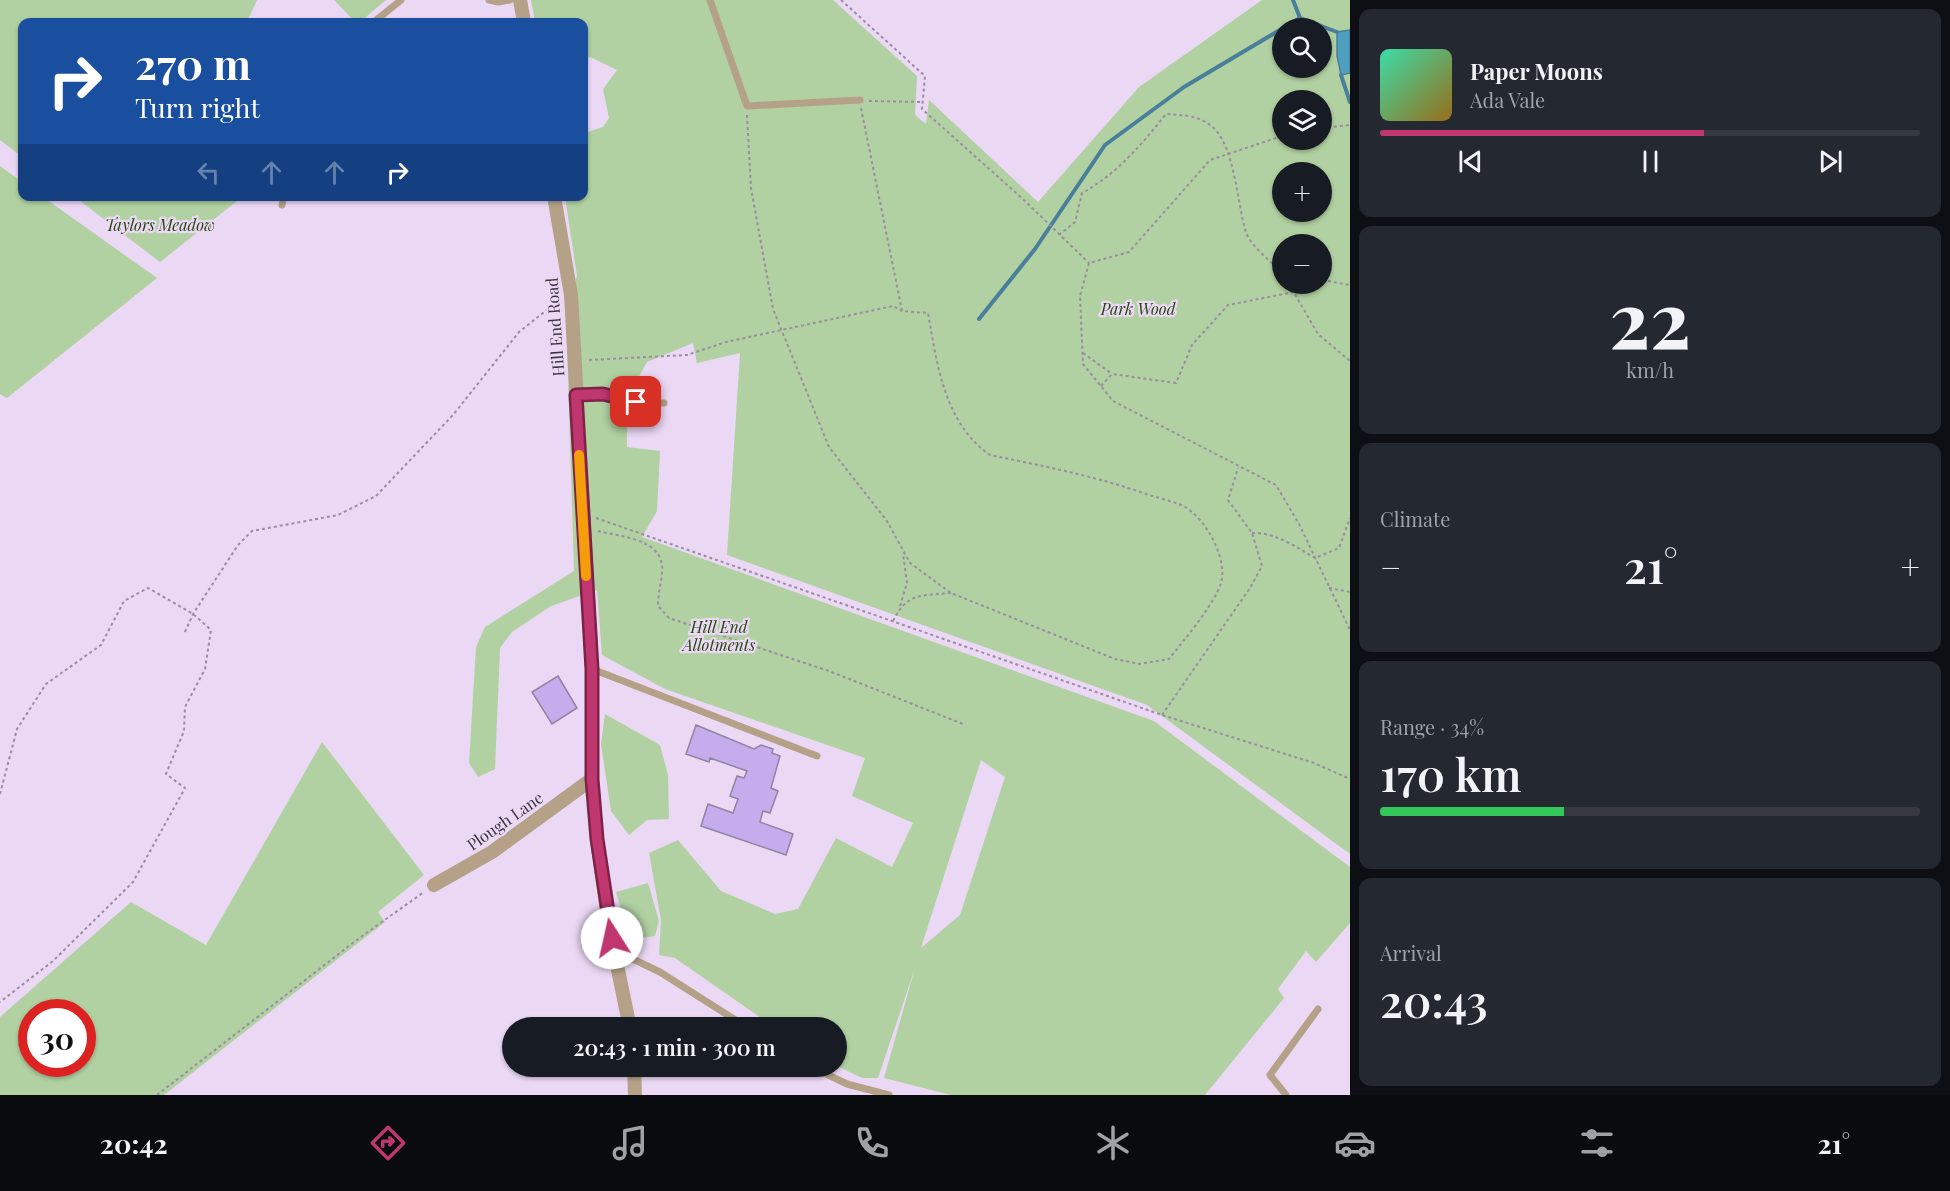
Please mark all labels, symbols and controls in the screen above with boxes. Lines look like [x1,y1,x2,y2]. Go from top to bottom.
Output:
map controls [1272,18,1332,294]
button: search [1272,18,1332,78]
text: 270 m [135,35,251,91]
icon: right [36,42,114,120]
text: Paper Moons [1470,56,1603,86]
text: Ada Vale [1470,86,1545,113]
text: Turn right [135,89,260,125]
button: layers [1272,90,1332,150]
icon: previous [1454,145,1487,178]
icon: pause [1634,145,1667,178]
icon: next [1814,145,1847,178]
icon: left [192,156,225,189]
icon: ahead [255,156,288,189]
icon: ahead [318,156,351,189]
icon: right [381,156,414,189]
button: + [1272,162,1332,222]
park label: Taylors Meadow [105,214,215,235]
button: − [1272,234,1332,294]
text: 22 [1609,265,1691,369]
street label: Hill End Road [541,277,568,377]
park label: Park Wood [1100,298,1177,319]
text: km/h [1626,356,1674,383]
pin [610,376,661,427]
icon: arrive [619,385,652,418]
text: Climate [1380,505,1450,532]
text: 21° [1624,535,1678,595]
text: − [1380,544,1401,588]
text: + [1901,544,1920,588]
park label: Hill End Allotments [681,616,755,655]
text: Range · 34% [1380,713,1484,740]
text: 170 km [1380,743,1521,803]
street label: Plough Lane [462,787,547,855]
position arrow [580,906,644,970]
text: Arrival [1380,939,1442,966]
text: 20:43 [1380,969,1488,1029]
speed limit sign: 30 [18,999,96,1077]
text: 20:43 · 1 min · 300 m [573,1032,776,1062]
icon: directions [367,1122,409,1164]
icon: music [609,1122,651,1164]
icon: phone [851,1122,893,1164]
icon: climate [1092,1122,1134,1164]
icon: car [1334,1122,1376,1164]
icon: filters [1576,1122,1618,1164]
text: 20:42 [100,1125,168,1161]
text: 21° [1817,1125,1850,1161]

